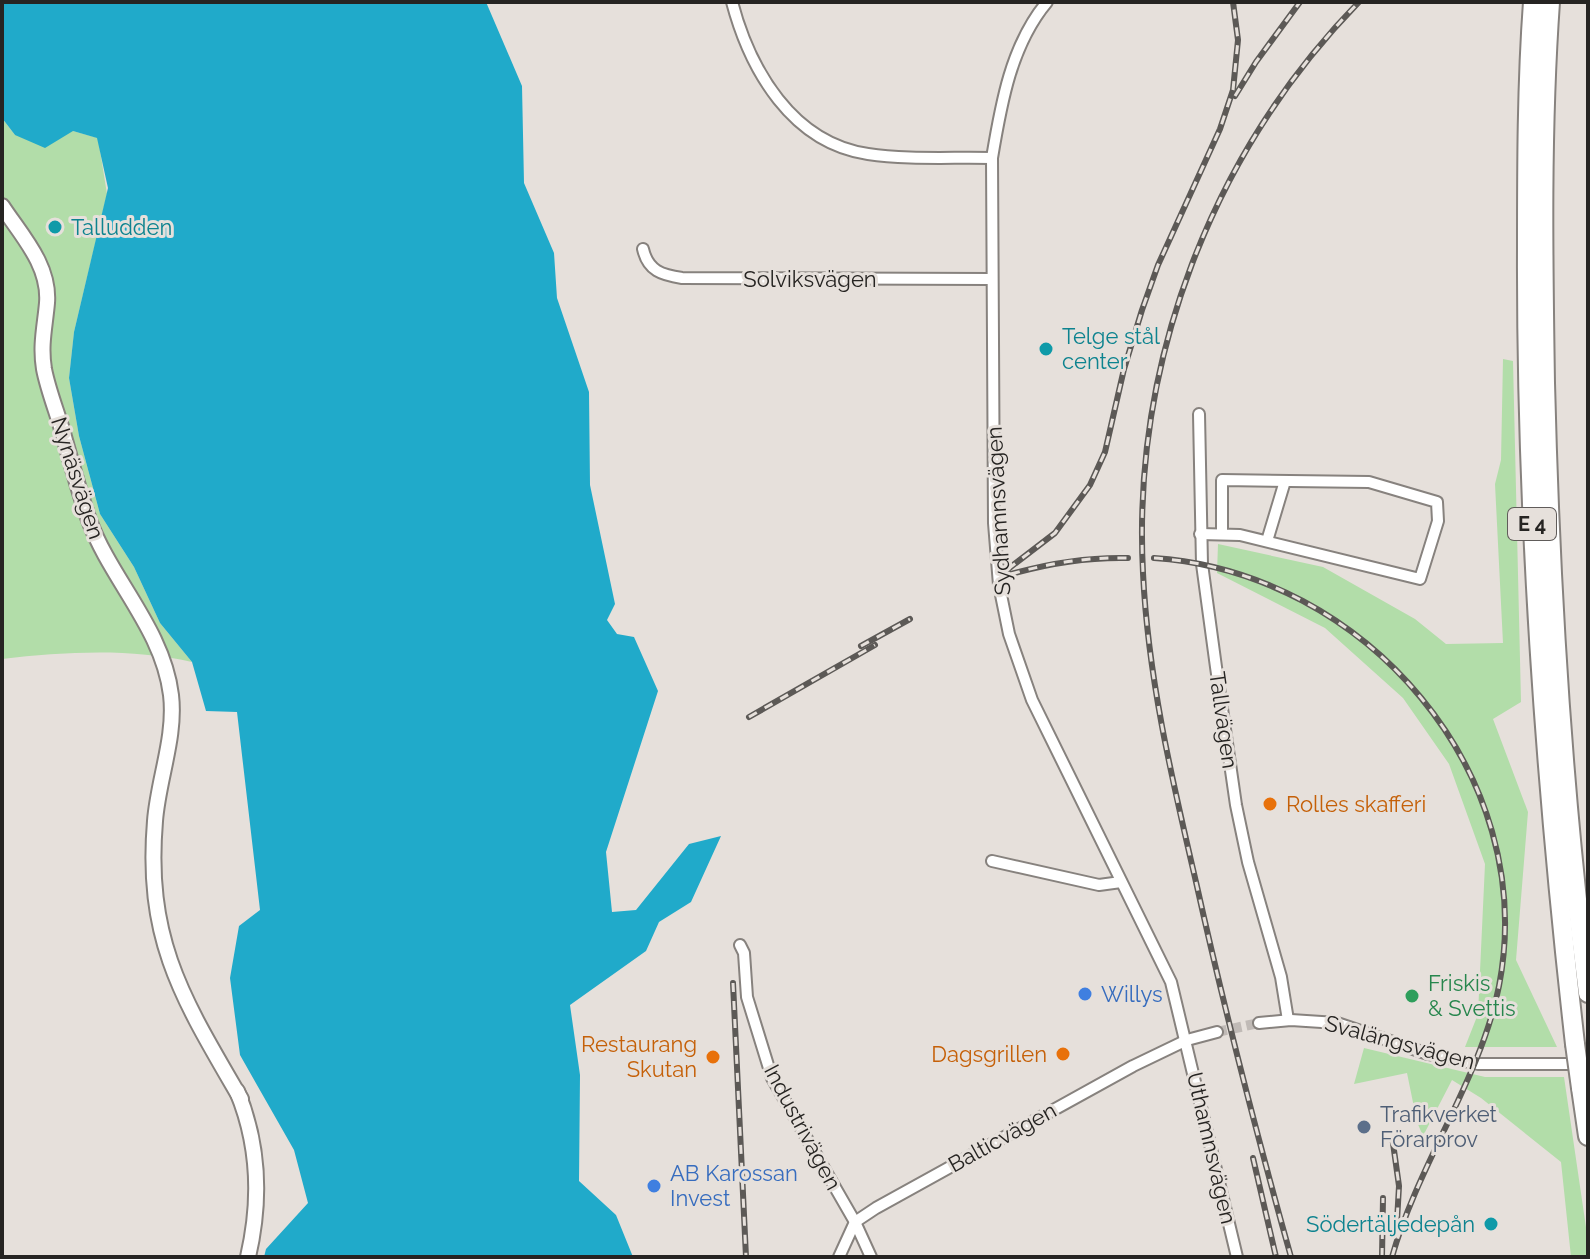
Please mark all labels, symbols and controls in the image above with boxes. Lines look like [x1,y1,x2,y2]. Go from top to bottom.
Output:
place label: Talludden [71,214,172,240]
marker: Talludden [46,218,64,236]
street label: Solviksvägen [743,266,877,292]
place label: Telge stål center [1062,323,1160,374]
marker: Telge stål center [1037,340,1055,358]
street label: Nynäsvägen [46,414,110,542]
street label: Sydhamnsvägen [981,426,1015,596]
road number: E 4 [1508,508,1556,540]
street label: Tallvägen [1204,670,1244,770]
place label: Rolles skafferi [1286,791,1426,817]
marker: Rolles skafferi [1261,795,1279,813]
place label: Friskis & Svettis [1428,970,1516,1021]
place label: Willys [1101,981,1163,1007]
marker: Willys [1076,985,1094,1003]
marker: Friskis & Svettis [1403,987,1421,1005]
street label: Svalängsvägen [1322,1010,1478,1074]
place label: Restaurang Skutan [581,1031,697,1082]
place label: Dagsgrillen [931,1041,1047,1067]
marker: Dagsgrillen [1054,1045,1072,1063]
marker: Restaurang Skutan [704,1048,722,1066]
street label: Industrivägen [759,1060,847,1194]
street label: Uthamnsvägen [1182,1070,1242,1226]
street label: Balticvägen [943,1097,1061,1177]
place label: Trafikverket Förarprov [1380,1101,1498,1152]
marker: Trafikverket Förarprov [1355,1118,1373,1136]
place label: AB Karossan Invest [670,1160,798,1211]
marker: AB Karossan Invest [645,1177,663,1195]
place label: Södertäljedepån [1306,1211,1475,1237]
marker: Södertäljedepån [1482,1215,1500,1233]

